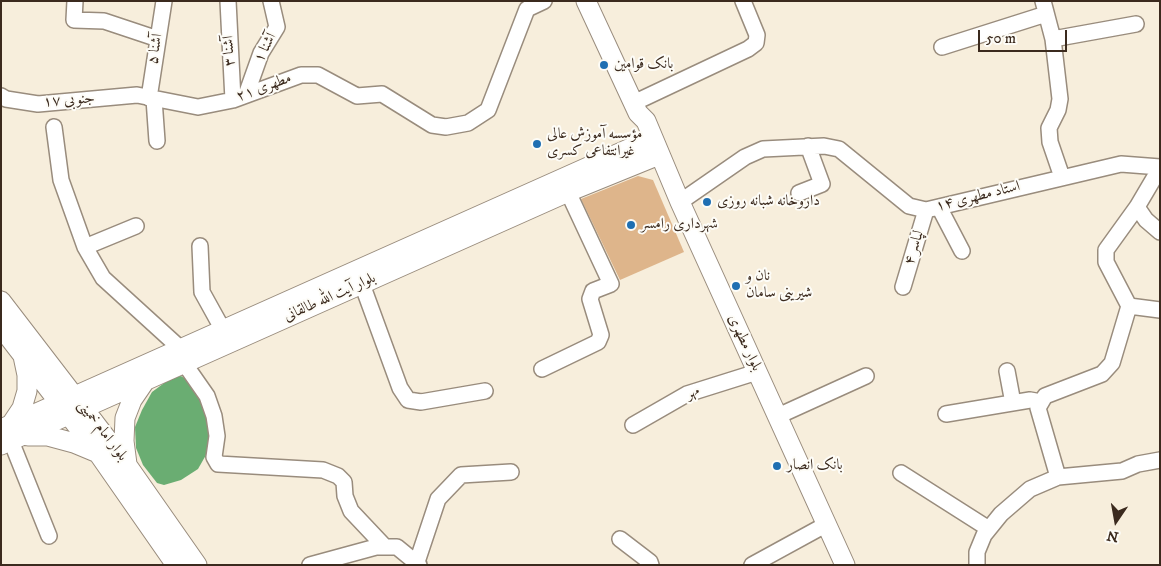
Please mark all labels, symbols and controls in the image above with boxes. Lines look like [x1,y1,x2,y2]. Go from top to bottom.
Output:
scale bar [981,20,1070,52]
text: 50 m [986,29,1016,48]
street label: آشنا ۱ [251,30,281,66]
street label: آشنا ۵ [145,32,167,66]
street label: آشنا ۳ [220,35,240,67]
place label: بانک قوامین [614,56,673,74]
marker: بانک قوامین [598,59,610,71]
street label: مطهری ۲۱ [234,70,294,106]
street label: جنوبی ۱۷ [43,90,95,112]
place label: مؤسسه آموزش عالی غیرانتفاعی کسری [547,126,642,161]
marker: مؤسسه آموزش عالی غیرانتفاعی کسری [531,138,543,150]
street label: استاد مطهری ۱۴ [934,178,1022,216]
place label: داروخانه شبانه روزی [717,193,820,211]
marker: داروخانه شبانه روزی [701,196,713,208]
place label: شهرداری رامسر [641,216,718,234]
marker: شهرداری رامسر [625,219,637,231]
street label: لپاسر ۴ [901,229,929,267]
place label: نان و شیرینی سامان [746,268,812,303]
street label: بلوار آیت الله طالقانی [281,270,379,326]
marker: نان و شیرینی سامان [730,280,742,292]
street label: بلوار مطهری [723,312,765,374]
street label: مهر [684,382,702,404]
street label: بلوار امام خمینی [73,397,131,465]
place label: بانک انصار [787,457,843,475]
marker: بانک انصار [771,460,783,472]
north arrow [1091,496,1141,546]
text: N [1105,526,1120,546]

